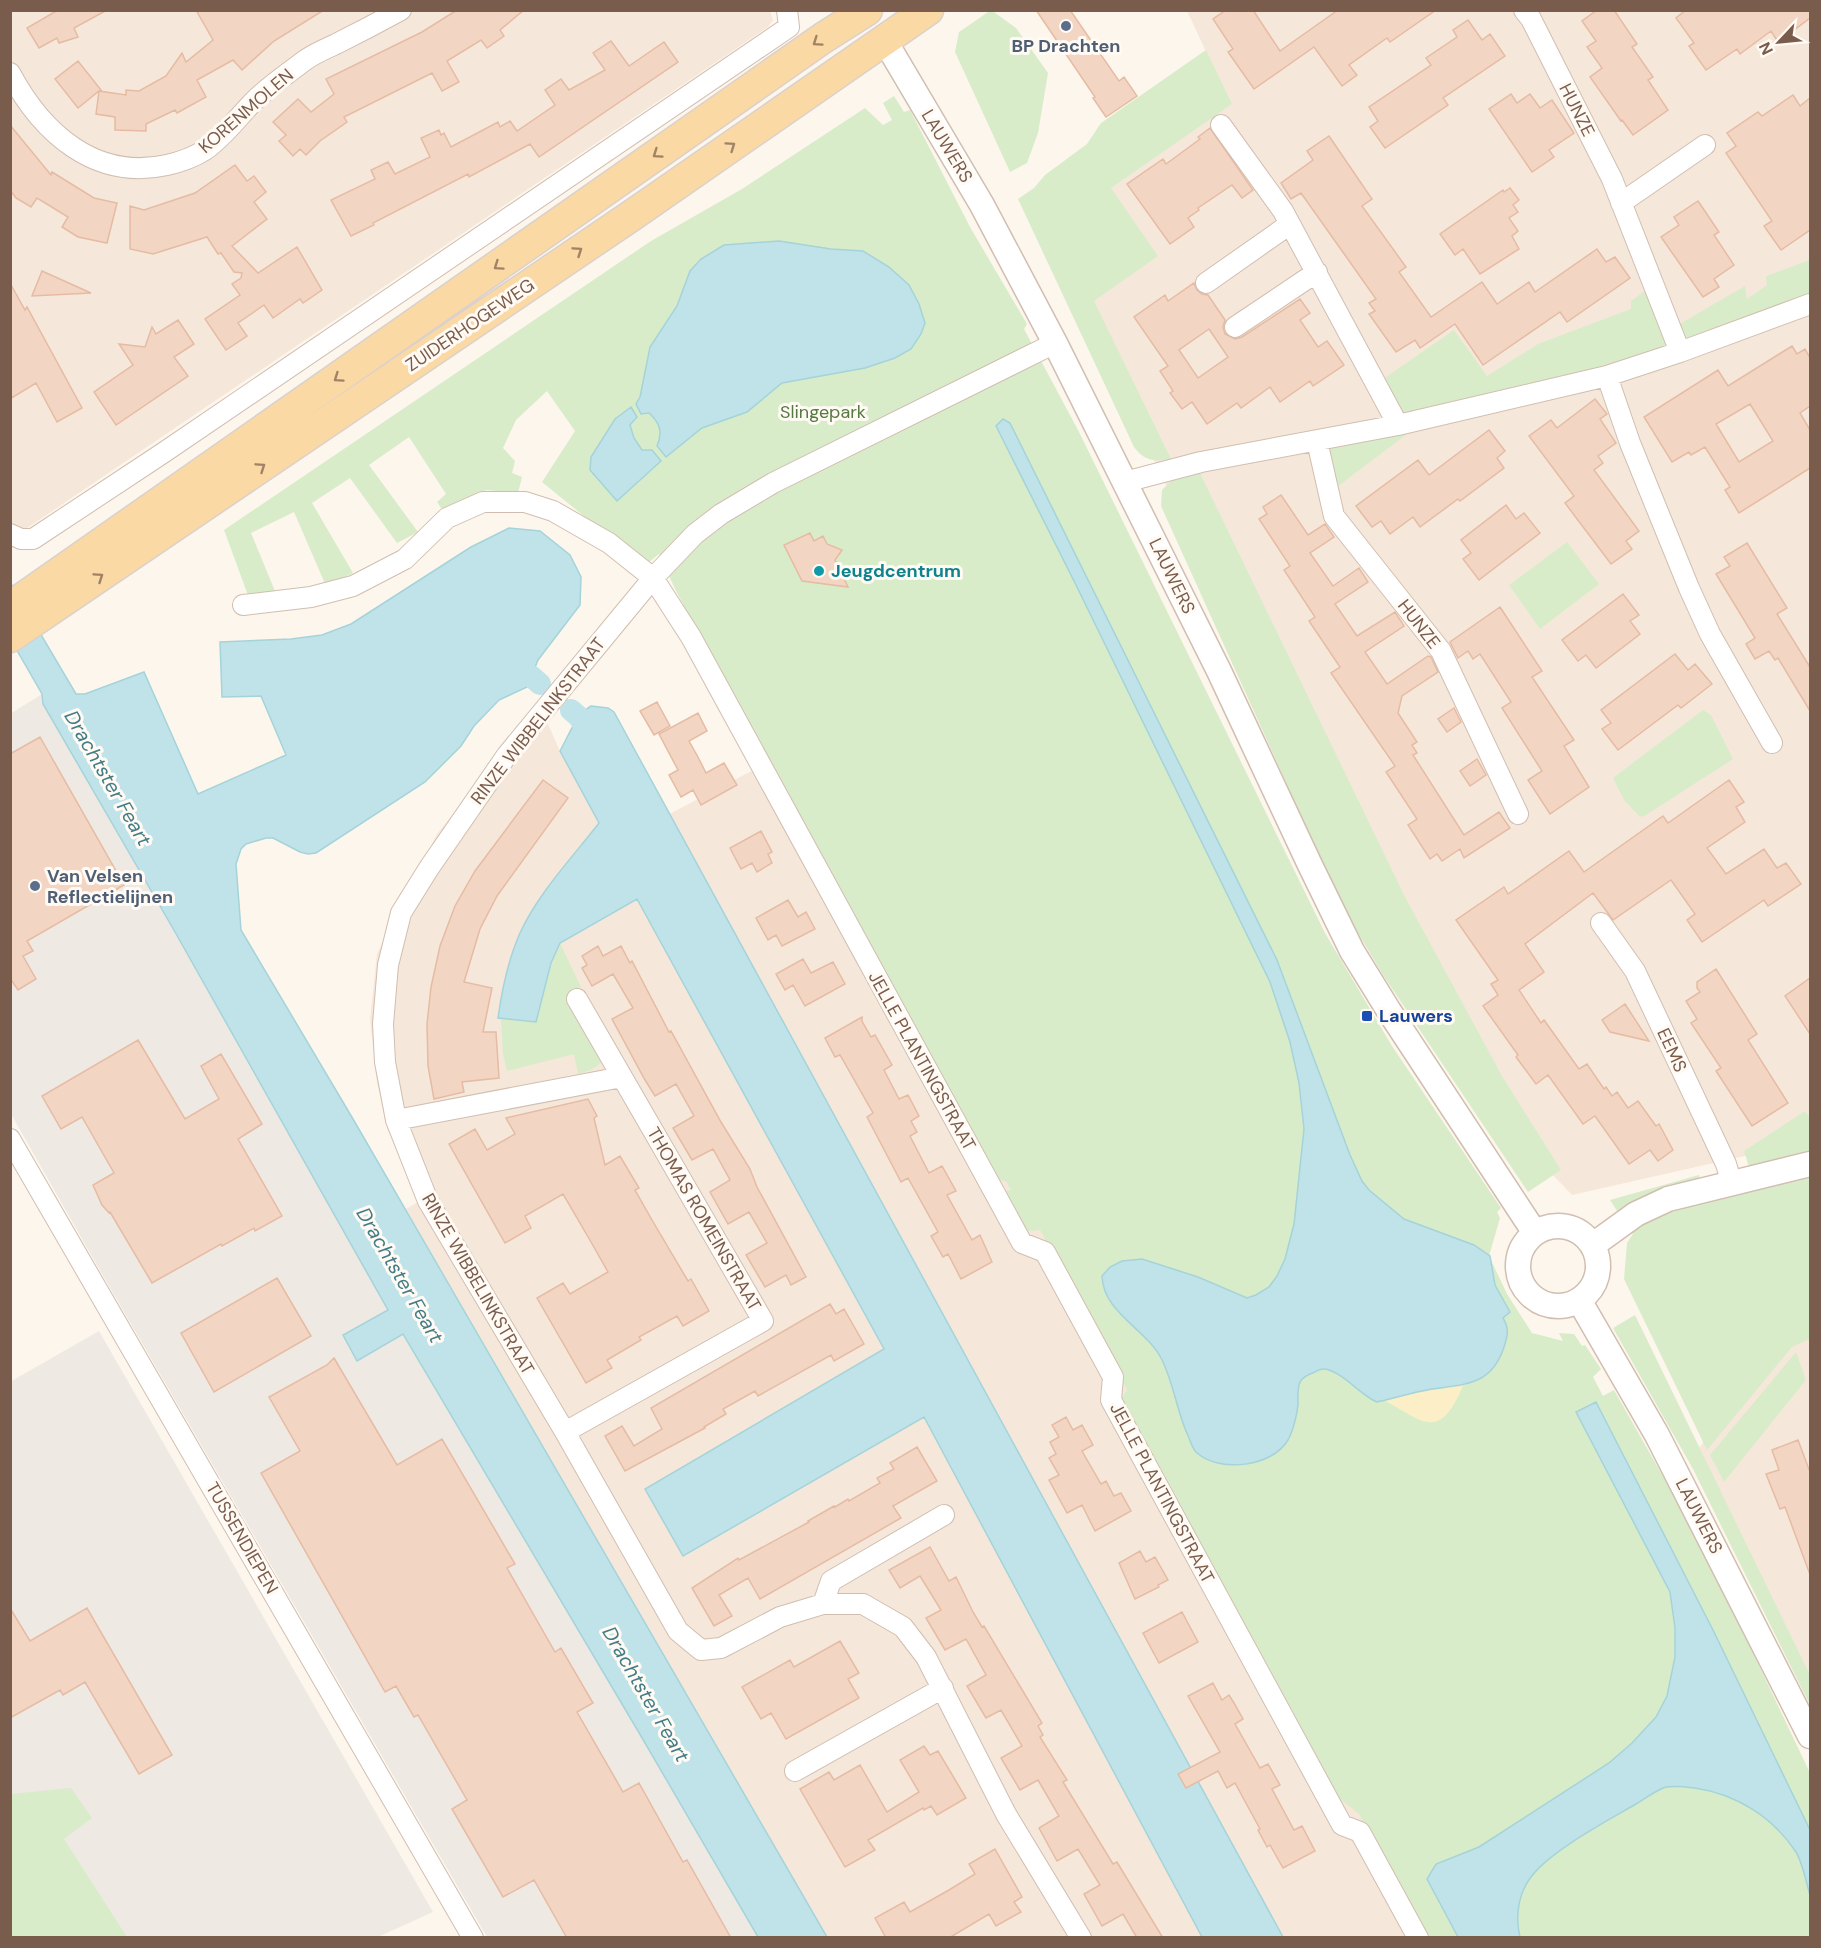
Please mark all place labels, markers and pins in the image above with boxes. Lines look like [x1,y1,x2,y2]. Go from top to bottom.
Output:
marker: BP Drachten [1059,19,1073,33]
place label: BP Drachten [1012,34,1120,58]
place label: Jeugdcentrum [831,559,961,583]
marker: Jeugdcentrum [812,564,826,578]
place label: Van Velsen Reflectielijnen [47,864,173,909]
marker: Van Velsen Reflectielijnen [28,879,42,893]
place label: Lauwers [1379,1004,1453,1028]
marker: Lauwers [1360,1009,1374,1023]

